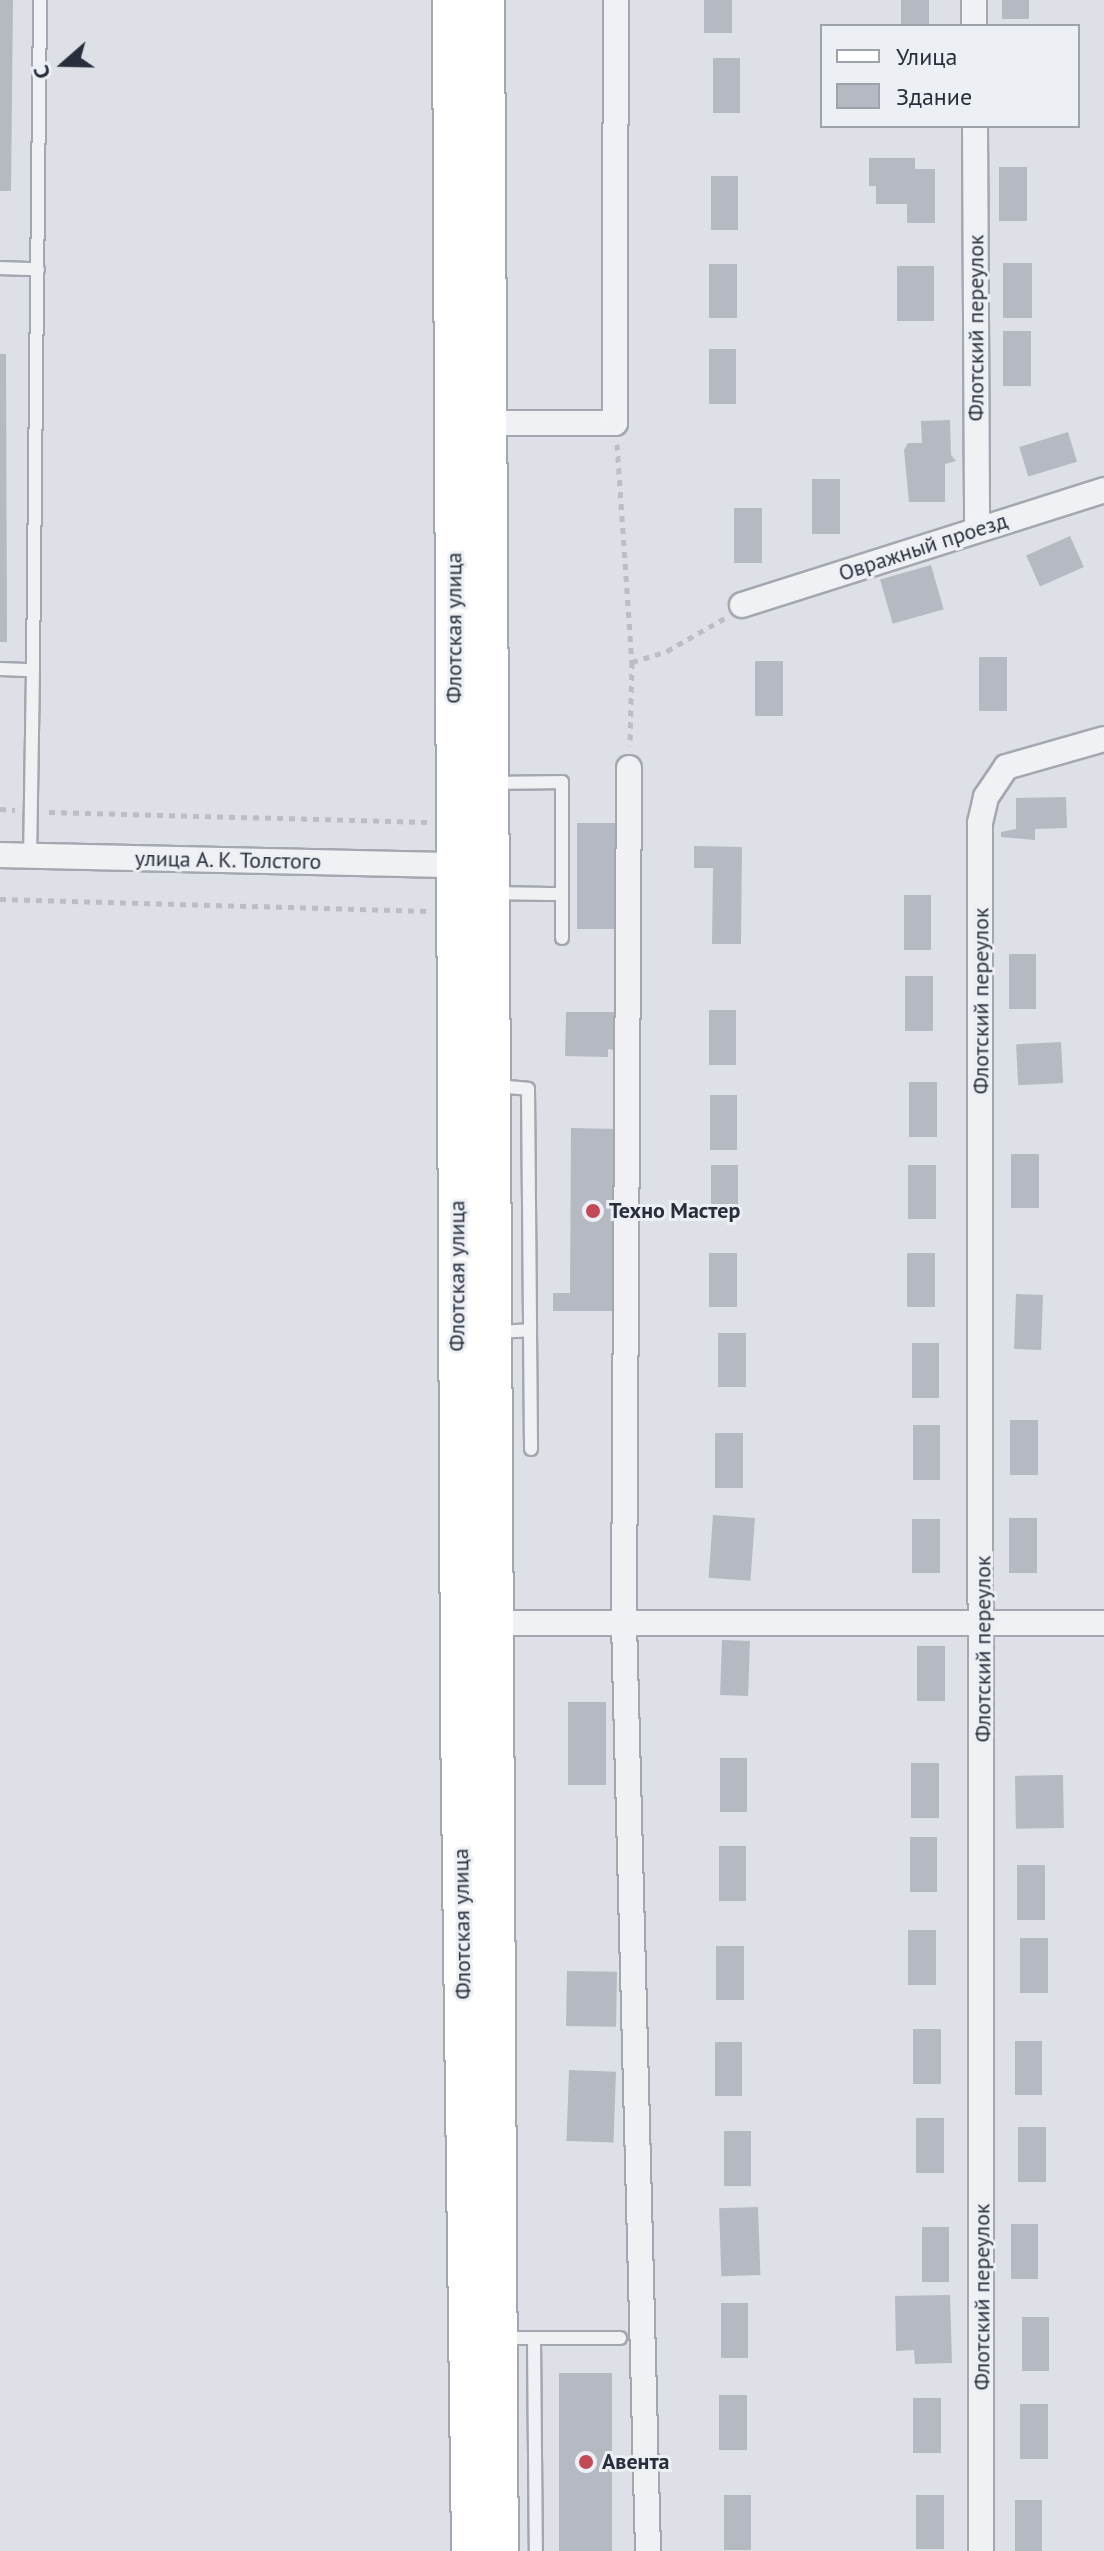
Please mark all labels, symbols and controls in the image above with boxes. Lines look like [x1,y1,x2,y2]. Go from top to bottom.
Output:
north arrow [24,24,104,104]
legend [820,24,1080,128]
text: Улица [896,41,957,72]
text: С [26,62,57,83]
text: Здание [896,81,972,112]
street label: Флотский переулок [963,235,989,421]
street label: Овражный проезд [835,507,1011,587]
street label: Флотская улица [441,552,467,704]
street label: улица А. К. Толстого [132,845,324,875]
street label: Флотский переулок [968,908,994,1094]
place label: Техно Мастер [609,1198,740,1224]
street label: Флотская улица [444,1200,470,1352]
marker: Техно Мастер [584,1202,602,1220]
street label: Флотский переулок [970,1556,996,1742]
street label: Флотская улица [447,1848,477,2000]
street label: Флотский переулок [969,2204,995,2390]
place label: Авента [602,2449,670,2475]
marker: Авента [577,2453,595,2471]

